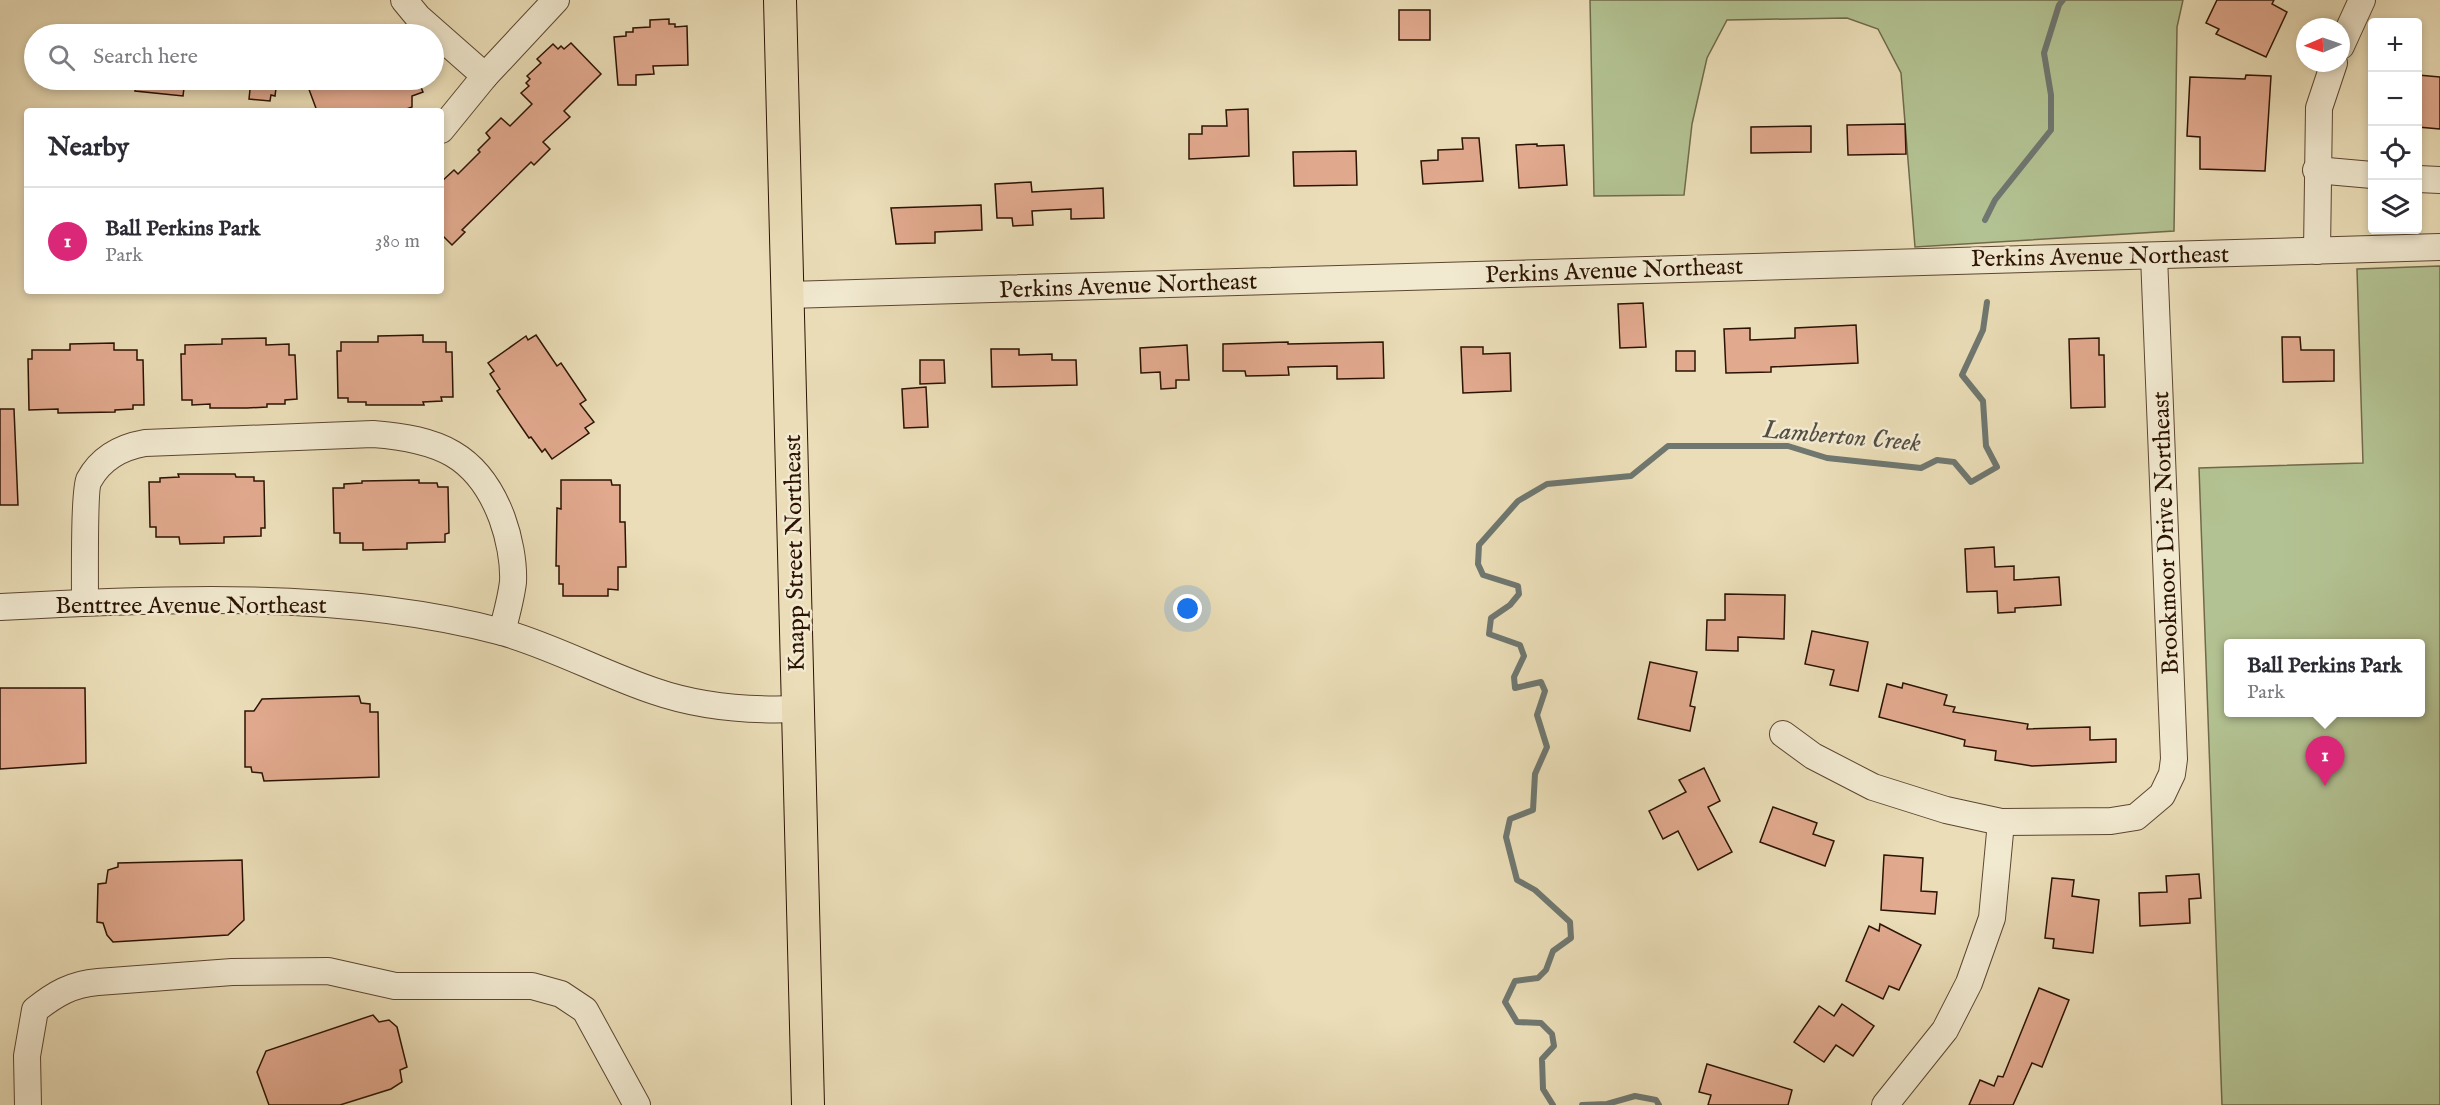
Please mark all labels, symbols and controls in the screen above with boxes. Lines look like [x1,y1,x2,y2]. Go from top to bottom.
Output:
north arrow [2296,18,2350,72]
map controls [2368,18,2422,234]
button: + [2368,18,2422,72]
search box [24,24,444,90]
icon: search [45,41,78,74]
text: Search here [93,43,198,71]
button: − [2368,72,2422,126]
button: locate [2368,126,2422,180]
text: Nearby [48,131,129,164]
button: layers [2368,180,2422,234]
text: Ball Perkins Park [105,215,260,243]
text: 1 [64,229,71,254]
text: 380 m [375,229,420,254]
street label: Perkins Avenue Northeast [1971,240,2229,275]
text: Park [105,243,143,268]
street label: Perkins Avenue Northeast [1484,251,1744,291]
street label: Perkins Avenue Northeast [998,266,1258,306]
street label: Brookmoor Drive Northeast [2146,391,2187,675]
water label: Lamberton Creek [1760,413,1923,460]
street label: Knapp Street Northeast [778,434,813,672]
street label: Benttree Avenue Northeast [55,591,327,622]
your location [1173,594,1202,623]
popup [2224,639,2425,717]
text: Ball Perkins Park [2247,652,2402,680]
text: Park [2247,680,2285,705]
pin: 1 [2306,736,2344,786]

